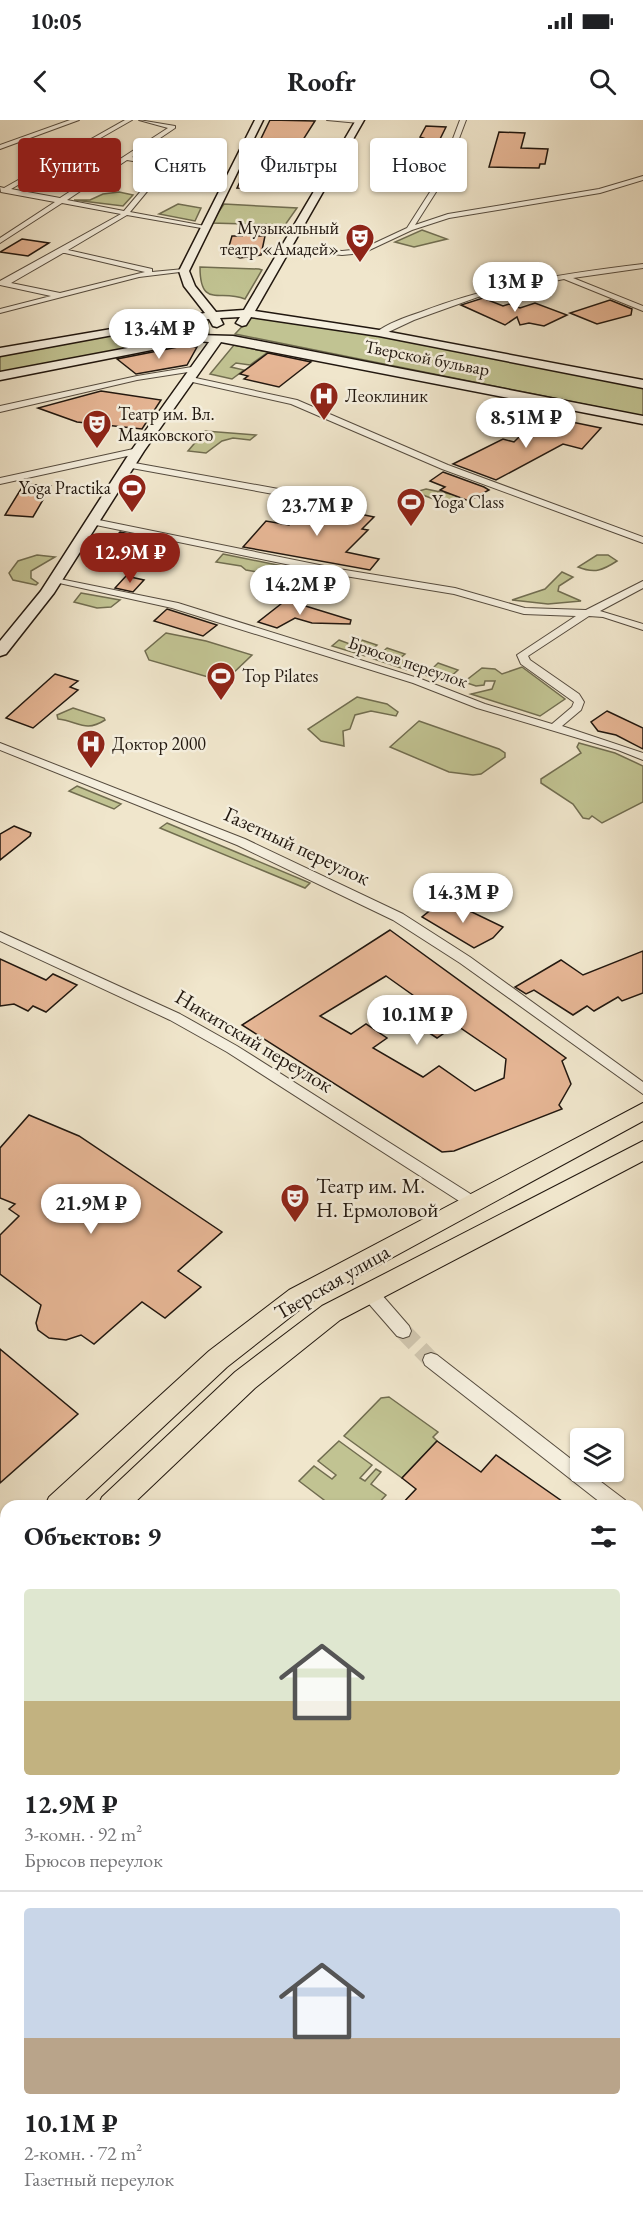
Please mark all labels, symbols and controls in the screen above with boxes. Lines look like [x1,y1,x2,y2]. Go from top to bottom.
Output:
text: 10:05 [30,7,83,36]
text: Roofr [287,64,356,99]
icon: back [24,65,57,98]
icon: search [586,65,619,98]
chip: Купить [18,138,121,192]
chip: Снять [133,138,227,192]
chip: Фильтры [239,138,358,192]
chip: Новое [370,138,467,192]
place label: Музыкальный театр «Амадей» [220,216,339,260]
theatre icon: Музыкальный театр «Амадей» [344,222,376,264]
pin: 13M ₽ [473,262,557,313]
text: 13M ₽ [487,268,543,294]
pin: 13.4M ₽ [104,309,214,360]
text: 13.4M ₽ [123,315,195,341]
street label: Тверской бульвар [363,334,492,381]
hospital icon: Леоклиник [308,380,340,422]
place label: Леоклиник [345,384,428,407]
pin: 8.51M ₽ [471,398,581,449]
place label: Театр им. Вл. Маяковского [118,402,215,446]
text: 8.51M ₽ [490,404,562,430]
theatre icon: Театр им. Вл. Маяковского [81,408,113,450]
sports icon: Yoga Practika [116,472,148,514]
place label: Yoga Practika [19,476,112,499]
pin: 23.7M ₽ [262,486,372,537]
sports icon: Yoga Class [395,486,427,528]
place label: Yoga Class [432,490,504,513]
text: 23.7M ₽ [281,492,353,518]
pin: 12.9M ₽ [75,533,185,584]
text: 12.9M ₽ [94,539,166,565]
pin: 14.2M ₽ [245,565,355,616]
text: 14.2M ₽ [264,571,336,597]
street label: Брюсов переулок [345,630,471,693]
sports icon: Top Pilates [205,660,237,702]
place label: Top Pilates [242,664,319,687]
hospital icon: Доктор 2000 [75,728,107,770]
place label: Доктор 2000 [112,732,206,755]
street label: Газетный переулок [220,800,374,891]
pin: 14.3M ₽ [408,873,518,924]
text: 14.3M ₽ [427,879,499,905]
street label: Никитский переулок [170,983,338,1098]
pin: 10.1M ₽ [362,995,472,1046]
text: 10.1M ₽ [381,1001,453,1027]
place label: Театр им. М. Н. Ермоловой [316,1172,438,1223]
theatre icon: Театр им. М. Н. Ермоловой [279,1182,311,1224]
pin: 21.9M ₽ [36,1184,146,1235]
text: 21.9M ₽ [55,1190,127,1216]
street label: Тверская улица [269,1237,395,1325]
map controls [570,1428,624,1482]
button: layers [570,1428,624,1482]
text: Объектов: 9 [24,1519,161,1553]
icon: filters [587,1520,620,1553]
icon: home [268,1628,376,1736]
text: 12.9M ₽ [24,1787,118,1821]
text: 3-комн. · 92 m² [24,1821,142,1847]
text: Брюсов переулок [24,1847,163,1873]
icon: home [268,1947,376,2055]
text: 10.1M ₽ [24,2106,118,2140]
text: 2-комн. · 72 m² [24,2140,142,2166]
text: Газетный переулок [24,2166,174,2192]

